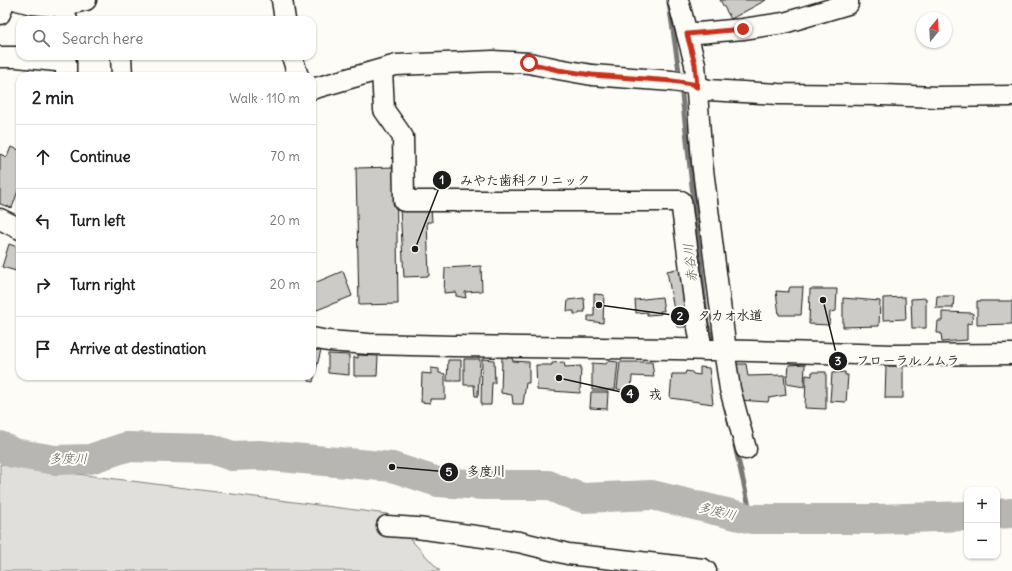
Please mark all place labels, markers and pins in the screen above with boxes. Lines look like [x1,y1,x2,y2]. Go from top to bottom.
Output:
callout: みやた歯科クリニック [432,168,598,193]
callout: タカオ水道 [670,303,771,328]
callout: フローラルノムラ [828,348,968,373]
callout: 戎 [620,382,669,407]
callout: 多度川 [439,459,514,484]

